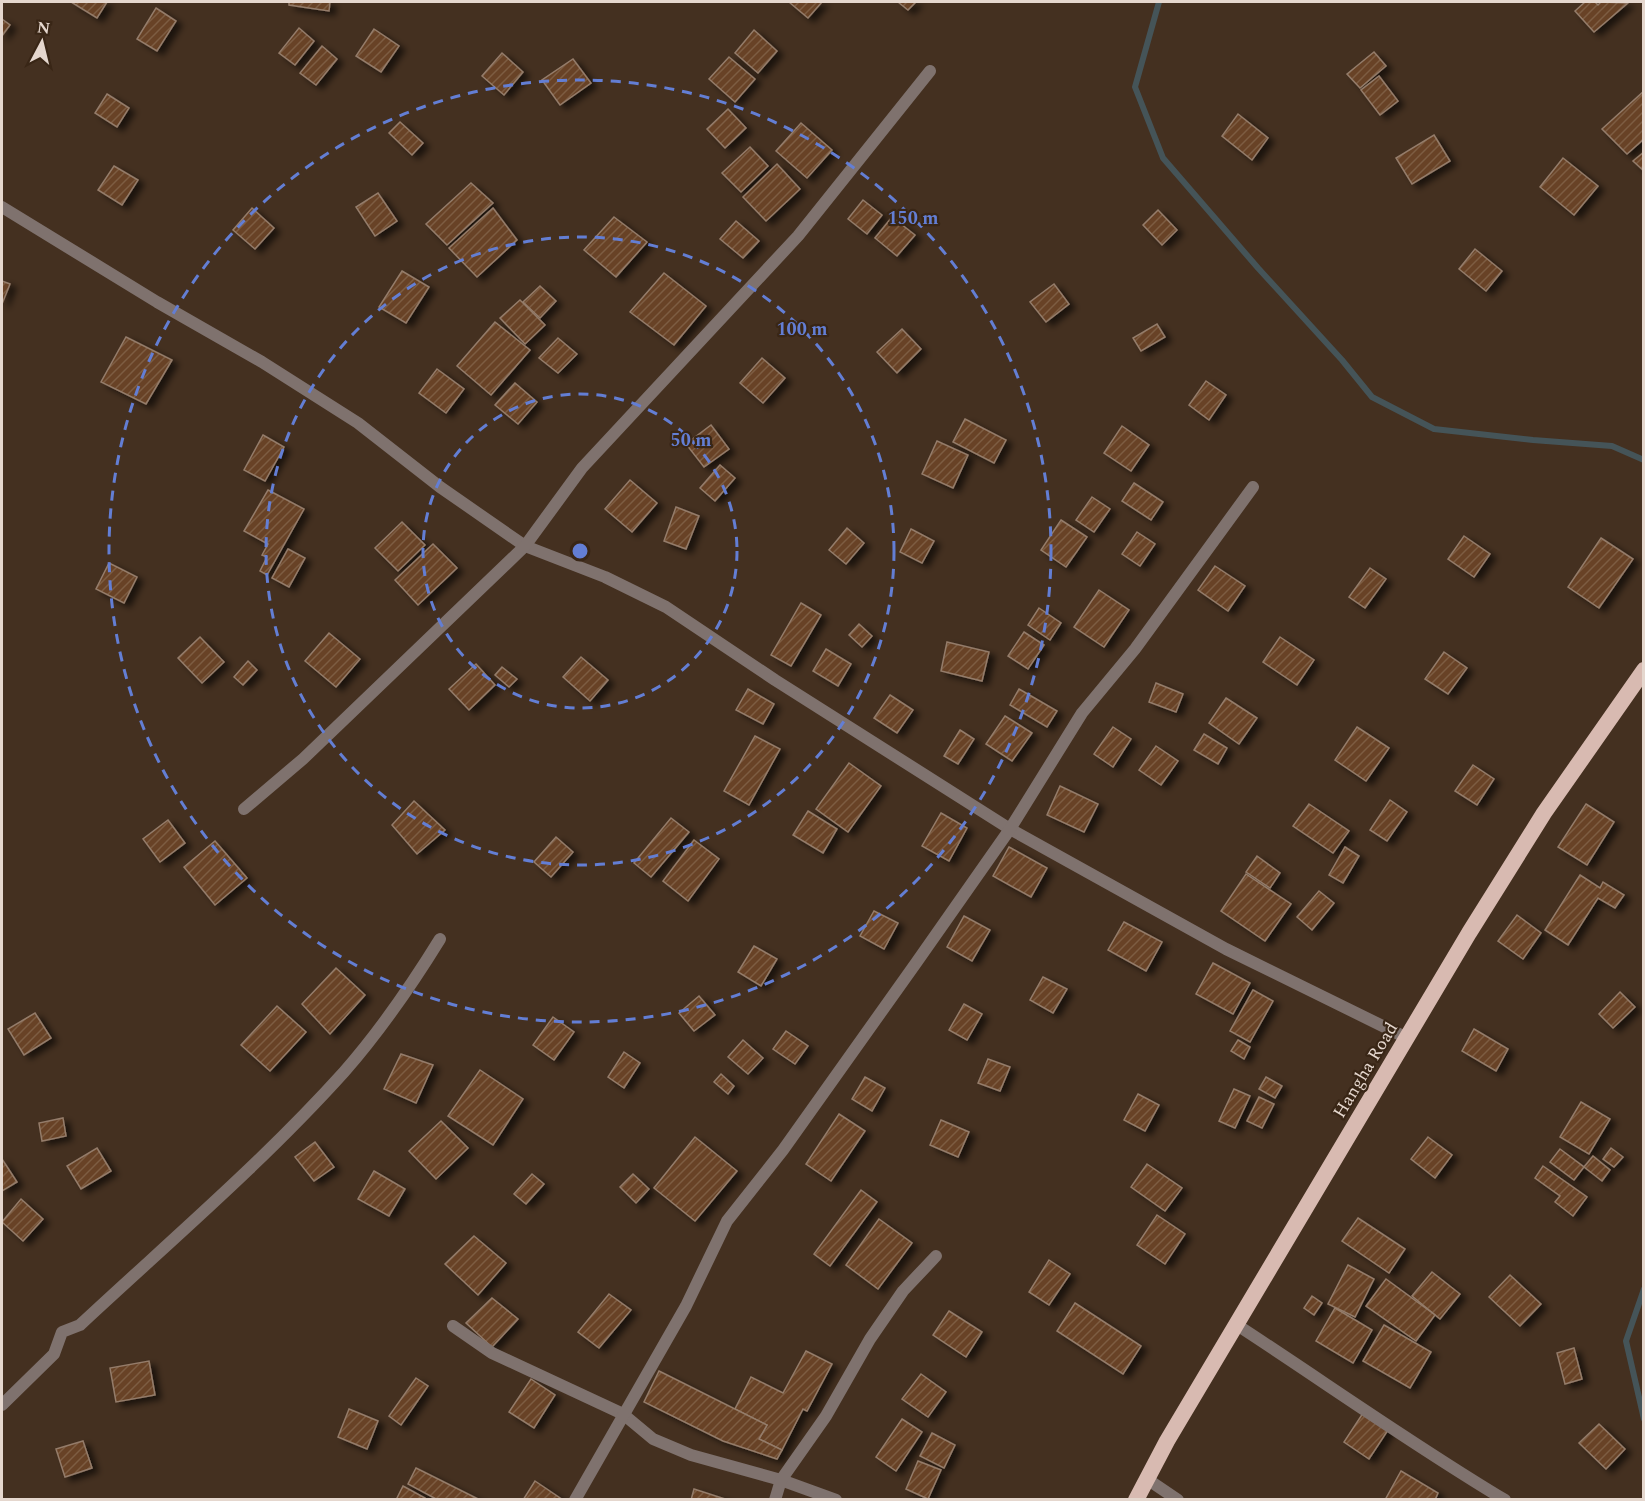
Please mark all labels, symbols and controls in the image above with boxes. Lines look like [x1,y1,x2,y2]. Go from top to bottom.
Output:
north arrow [12,12,72,72]
text: N [36,15,52,41]
text: 150 m [887,205,939,232]
text: 100 m [776,316,828,343]
text: 50 m [671,427,711,454]
centre of rings [570,541,590,561]
street label: Hangha Road [1326,1017,1405,1123]

